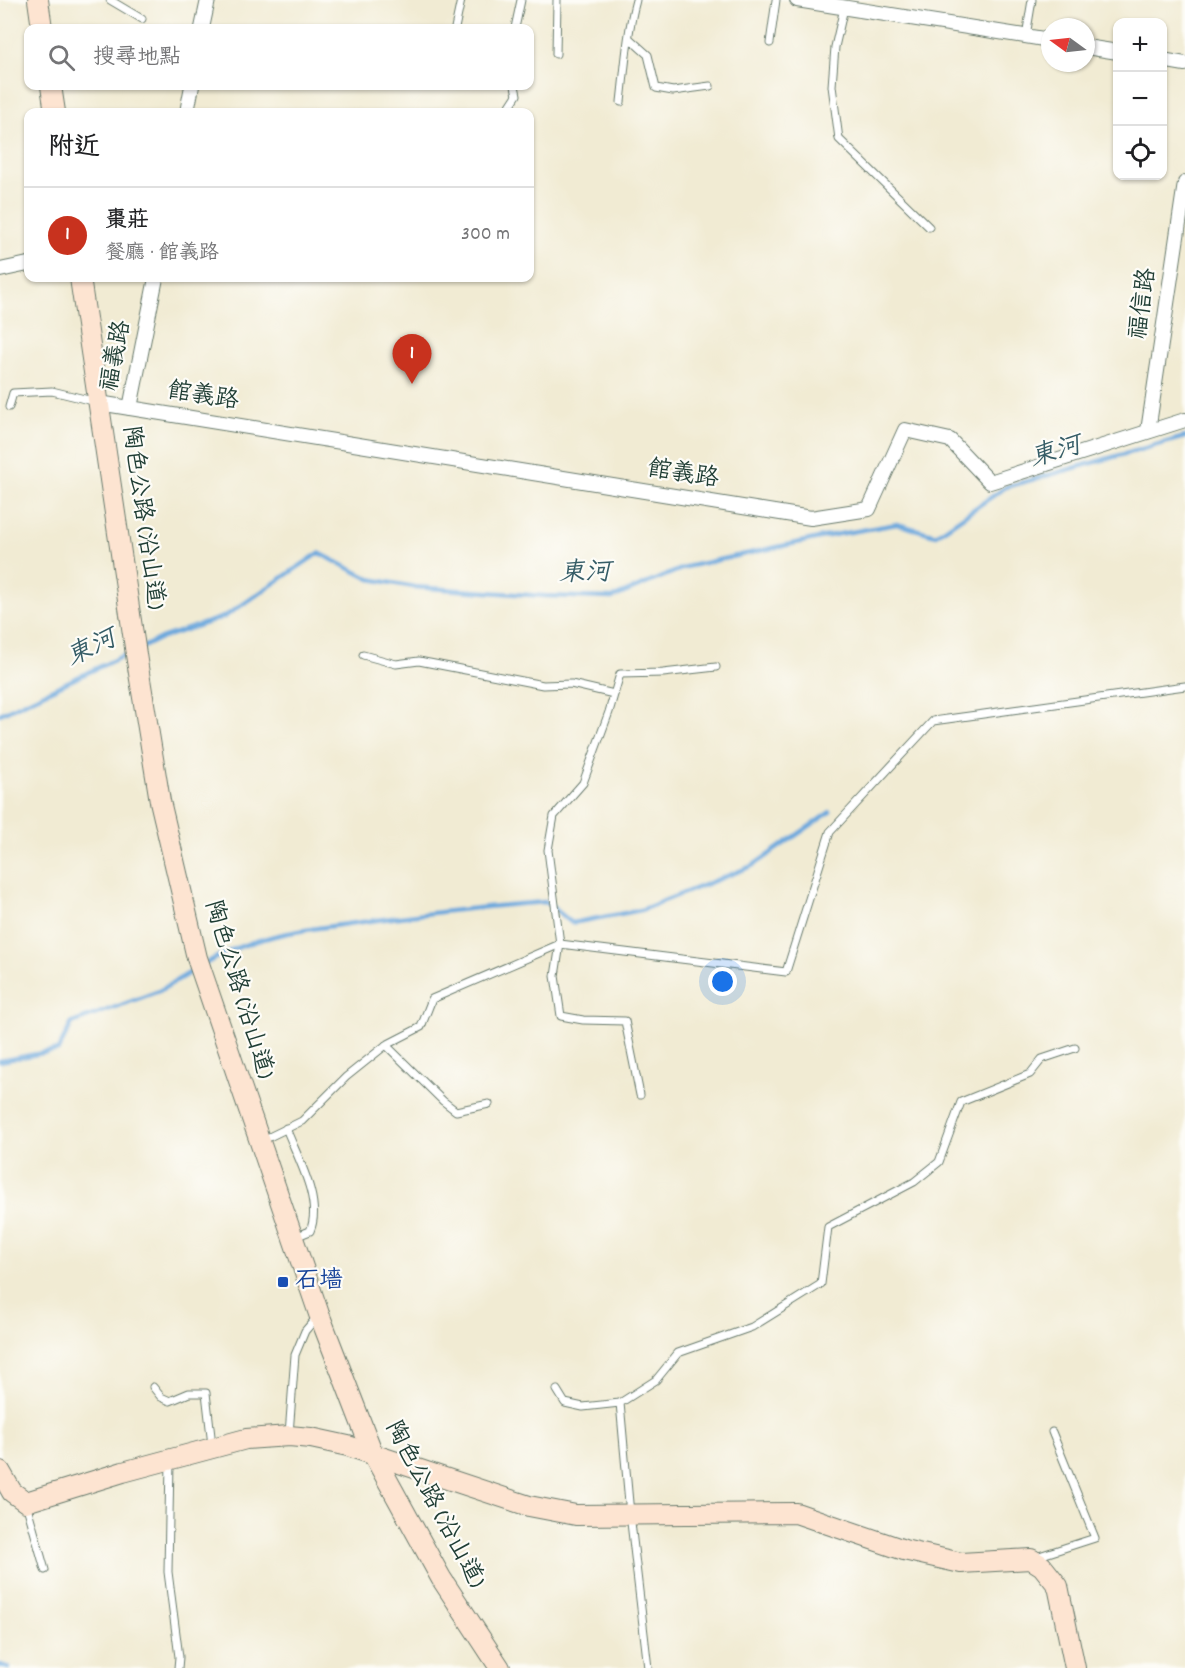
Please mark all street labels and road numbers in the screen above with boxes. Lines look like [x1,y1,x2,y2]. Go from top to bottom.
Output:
street label: 福信路 [1122,266,1166,342]
street label: 福義路 [93,317,141,395]
street label: 館義路 [165,375,241,419]
street label: 陶色公路 (沿山道) [112,424,172,612]
street label: 館義路 [645,453,721,497]
street label: 陶色公路 (沿山道) [195,896,281,1084]
street label: 陶色公路 (沿山道) [375,1415,493,1595]

